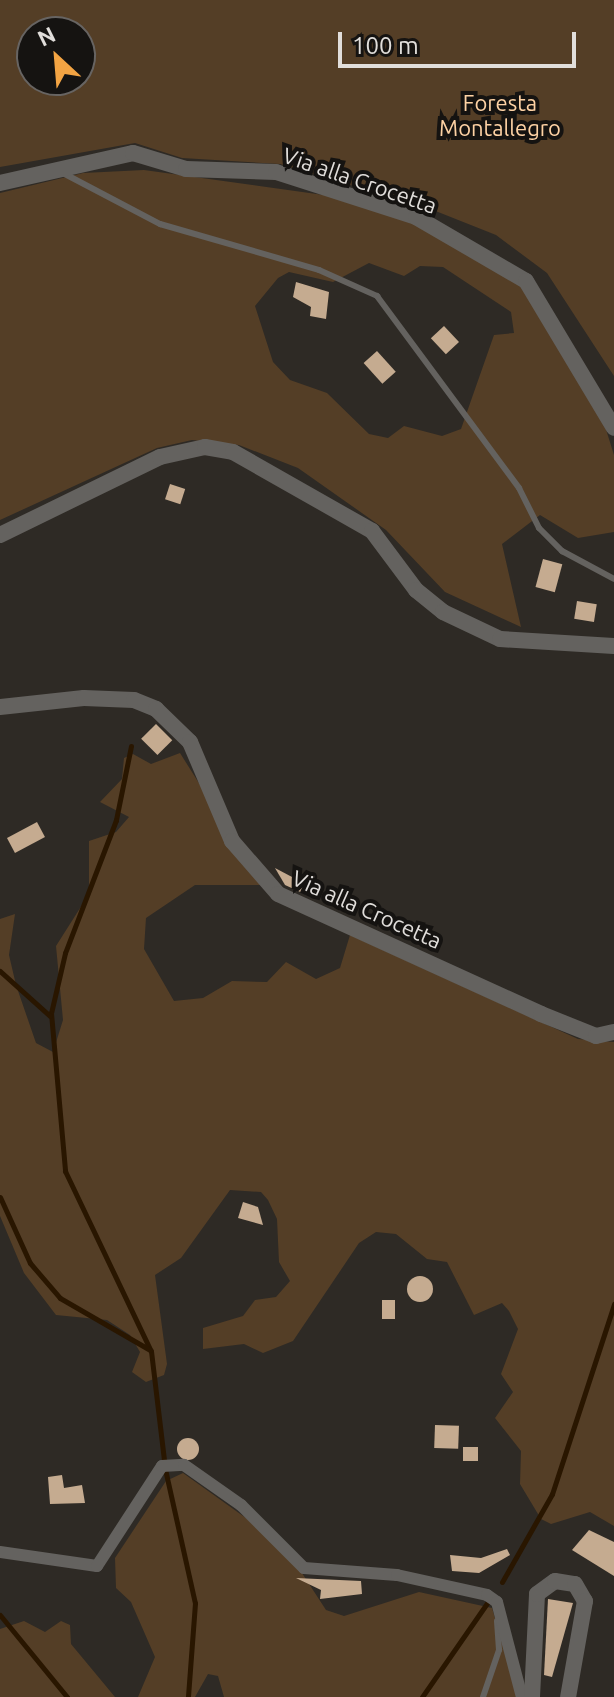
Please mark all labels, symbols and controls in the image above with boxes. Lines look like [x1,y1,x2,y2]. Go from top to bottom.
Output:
north arrow [16,16,96,96]
scale bar [342,16,580,66]
text: N [33,21,59,51]
text: 100 m [352,32,419,59]
park label: Foresta Montallegro [439,89,561,140]
street label: Via alla Crocetta [280,141,440,219]
street label: Via alla Crocetta [288,864,446,954]

